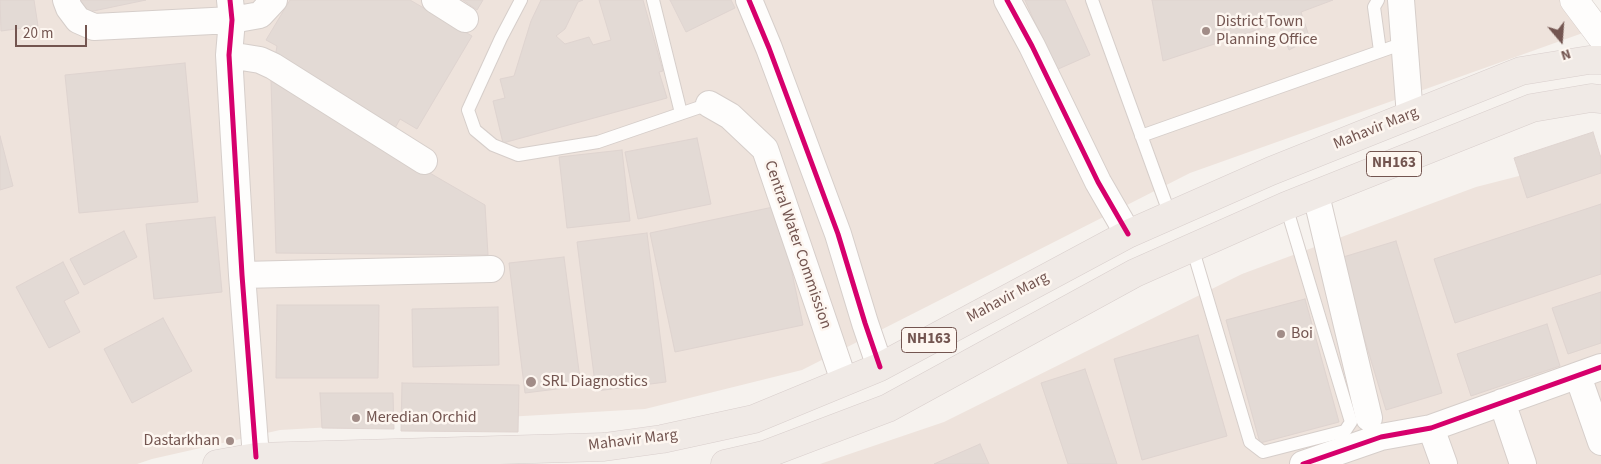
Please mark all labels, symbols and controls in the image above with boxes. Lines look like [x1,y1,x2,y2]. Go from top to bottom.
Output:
place label: District Town Planning Office [1216,12,1317,50]
scale bar [18,15,90,47]
north arrow [1536,15,1586,65]
text: 20 m [23,23,53,44]
marker: District Town Planning Office [1200,25,1212,37]
text: N [1558,43,1573,65]
street label: Mahavir Marg [1331,103,1421,155]
road number: NH163 [1366,152,1422,176]
street label: Central Water Commission [759,158,835,332]
street label: Mahavir Marg [964,268,1052,328]
place label: Boi [1291,324,1313,344]
road number: NH163 [902,328,956,352]
marker: Boi [1275,328,1287,340]
place label: SRL Diagnostics [542,372,648,392]
marker: SRL Diagnostics [524,375,538,389]
place label: Meredian Orchid [366,408,477,428]
marker: Meredian Orchid [350,412,362,424]
street label: Mahavir Marg [587,426,679,456]
place label: Dastarkhan [144,431,220,451]
marker: Dastarkhan [224,435,236,447]

